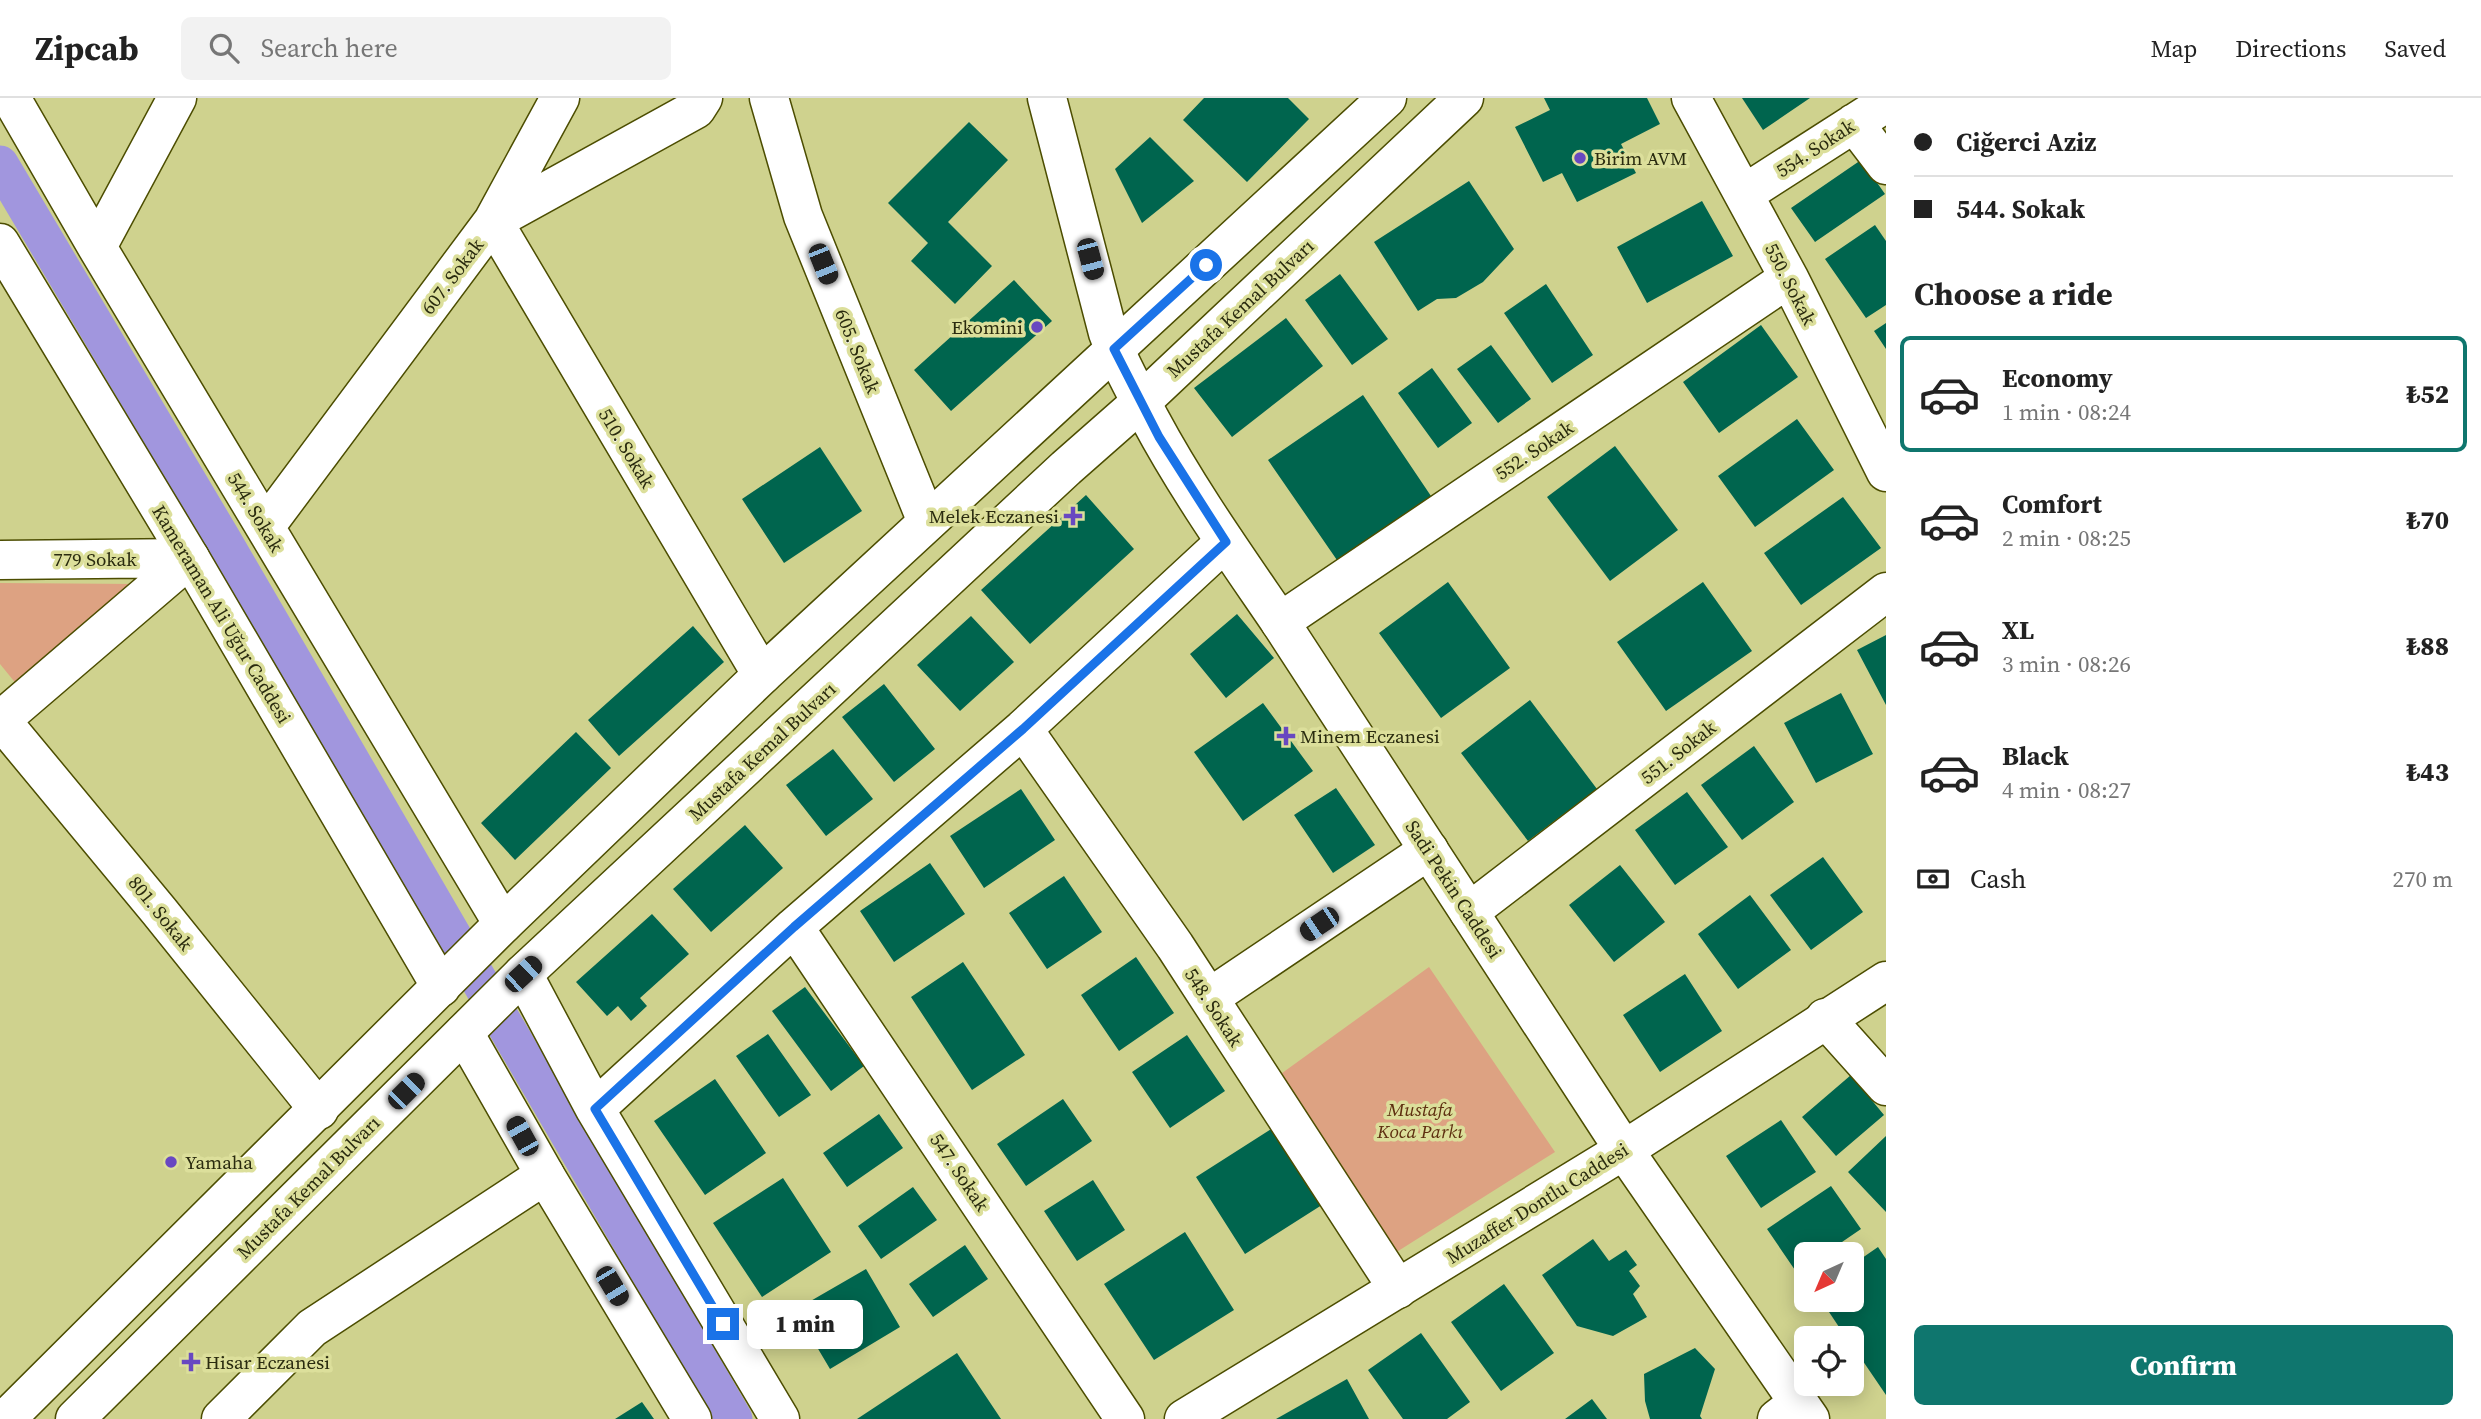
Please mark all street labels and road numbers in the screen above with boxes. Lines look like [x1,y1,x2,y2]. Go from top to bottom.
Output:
street label: 554. Sokak [1771,113,1860,183]
street label: 607. Sokak [415,232,490,319]
street label: Mustafa Kemal Bulvarı [1161,233,1319,383]
street label: 550. Sokak [1759,238,1823,330]
street label: 605. Sokak [829,305,887,398]
street label: 510. Sokak [593,403,661,493]
street label: 552. Sokak [1490,414,1579,486]
street label: 544. Sokak [222,467,290,557]
street label: Kameraman Ali Uğur Caddesi [146,500,298,728]
street label: 779 Sokak [53,546,137,572]
street label: Mustafa Kemal Bulvarı [683,676,841,826]
street label: 551. Sokak [1635,714,1722,790]
street label: Sadi Pekin Caddesi [1400,815,1508,963]
street label: 801. Sokak [123,870,200,956]
street label: 548. Sokak [1179,963,1249,1052]
street label: Mustafa Kemal Bulvarı [231,1110,385,1264]
street label: 547. Sokak [924,1128,996,1217]
street label: Muzaffer Dontlu Caddesi [1441,1136,1633,1270]

